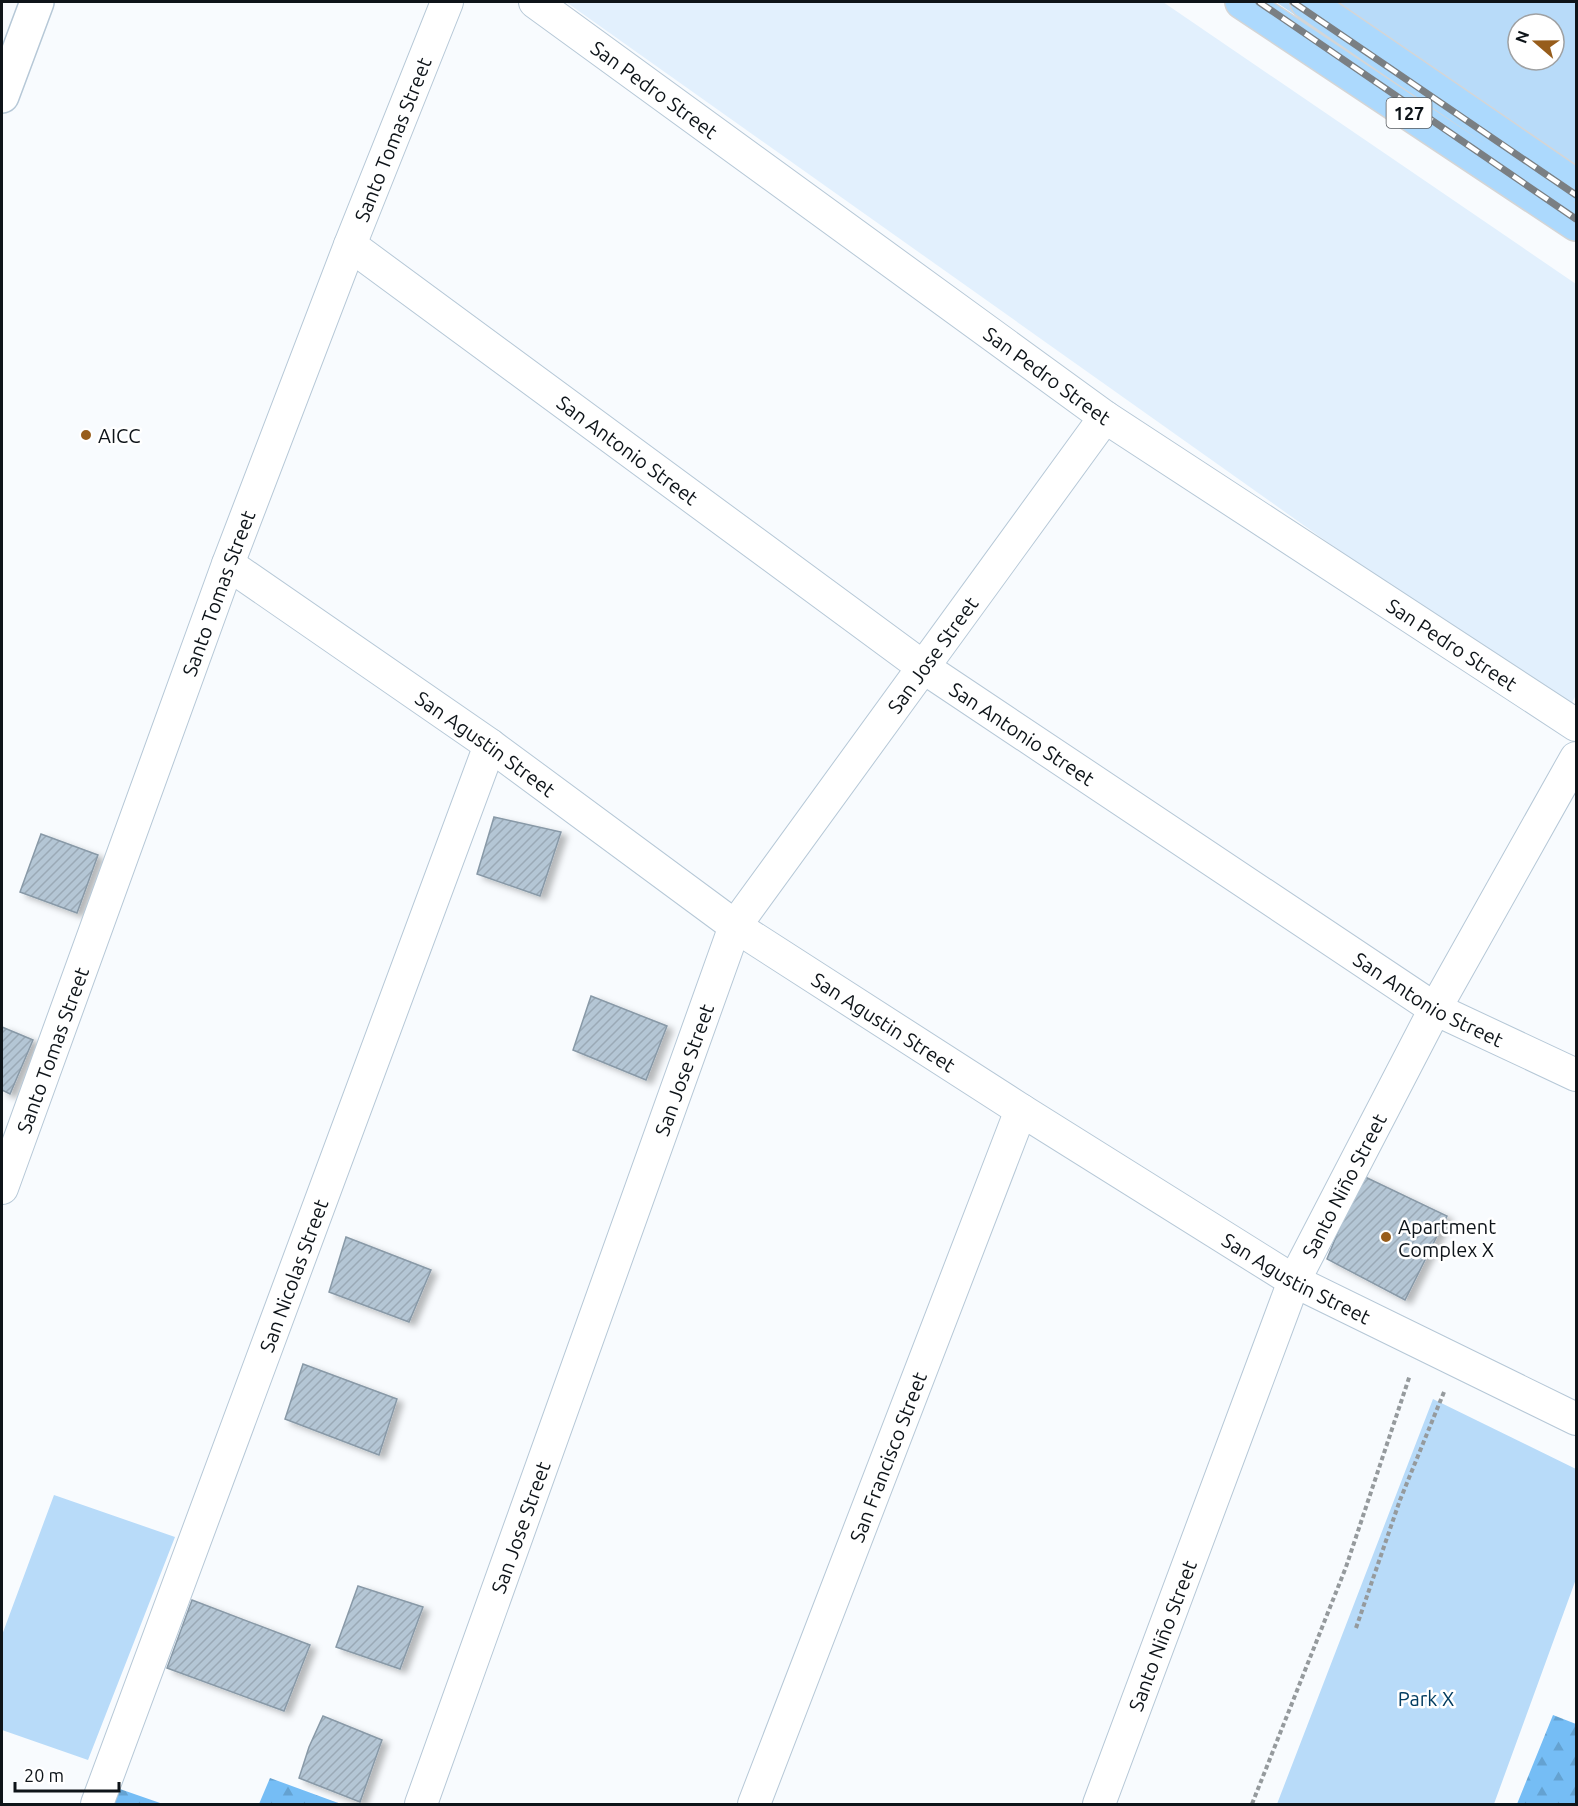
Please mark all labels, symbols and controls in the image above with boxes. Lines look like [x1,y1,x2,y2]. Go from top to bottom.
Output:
north arrow [1506,12,1566,72]
text: N [1511,28,1532,46]
street label: San Pedro Street [587,35,722,143]
street label: Santo Tomas Street [349,54,435,225]
road number: 127 [1386,98,1432,128]
street label: San Pedro Street [980,321,1115,429]
street label: San Antonio Street [553,390,703,509]
place label: AICC [98,424,140,447]
marker: AICC [79,428,93,442]
street label: Santo Tomas Street [177,507,259,679]
street label: San Jose Street [882,592,982,717]
street label: San Pedro Street [1383,593,1522,695]
street label: San Antonio Street [946,677,1099,790]
street label: San Agustin Street [412,686,560,801]
street label: San Antonio Street [1350,947,1507,1051]
street label: Santo Tomas Street [11,964,93,1136]
street label: San Agustin Street [808,967,960,1076]
street label: San Jose Street [650,1000,718,1139]
street label: Santo Niño Street [1297,1109,1391,1261]
street label: San Nicolas Street [254,1195,332,1355]
place label: Apartment Complex X [1398,1215,1496,1261]
street label: San Agustin Street [1218,1228,1374,1328]
marker: Apartment Complex X [1379,1230,1393,1244]
street label: San Francisco Street [844,1368,931,1545]
street label: San Jose Street [486,1458,554,1596]
street label: Santo Niño Street [1123,1557,1200,1714]
park label: Park X [1398,1687,1454,1710]
scale bar [15,1755,118,1793]
text: 20 m [24,1765,64,1785]

